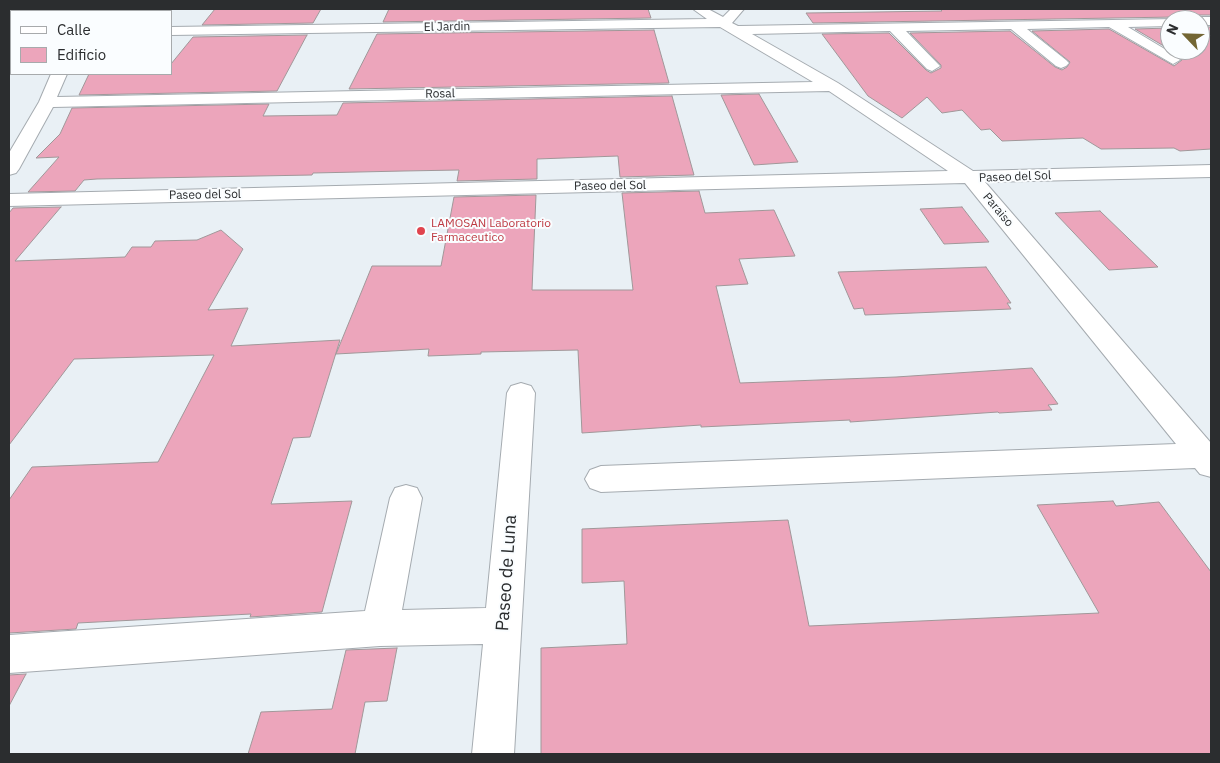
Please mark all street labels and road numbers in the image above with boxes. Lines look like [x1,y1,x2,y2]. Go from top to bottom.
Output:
street label: El Jardin [424,19,470,35]
street label: Rosal [425,87,455,101]
street label: Paseo del Sol [979,169,1051,185]
street label: Paseo del Sol [574,178,646,194]
street label: Paseo del Sol [169,187,241,203]
street label: Paraiso [980,190,1016,230]
street label: Paseo de Luna [492,514,522,632]

